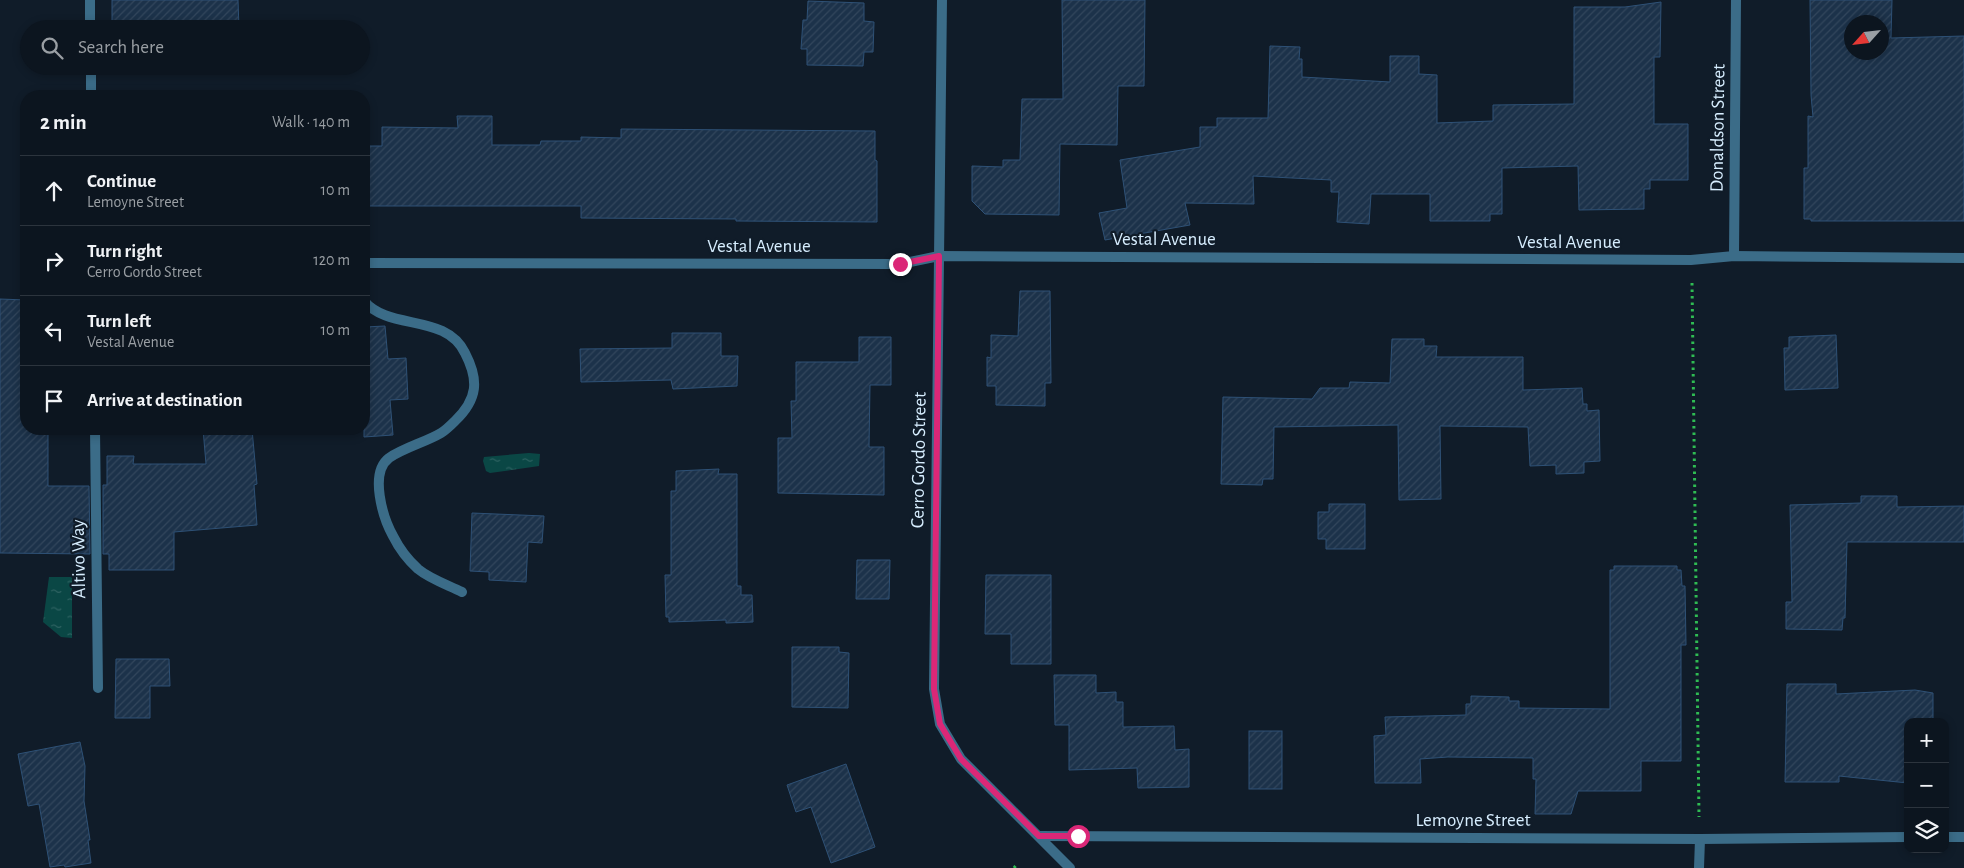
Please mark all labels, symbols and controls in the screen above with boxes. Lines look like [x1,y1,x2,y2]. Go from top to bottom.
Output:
north arrow [1844,15,1889,60]
search box [20,20,370,75]
icon: search [38,34,66,62]
text: Search here [78,38,164,57]
street label: Donaldson Street [1707,64,1729,192]
text: 2 min [40,112,87,133]
text: Walk · 140 m [272,114,350,130]
text: Continue [87,172,156,191]
icon: ahead [40,177,68,205]
text: 10 m [321,182,350,198]
text: Lemoyne Street [87,194,184,210]
street label: Vestal Avenue [1112,230,1216,249]
street label: Vestal Avenue [1517,233,1621,252]
street label: Vestal Avenue [707,237,811,256]
text: Turn right [87,242,162,261]
icon: right [40,247,68,275]
text: 120 m [313,252,350,268]
route end [889,253,912,276]
text: Cerro Gordo Street [87,264,202,280]
text: Turn left [87,312,151,331]
icon: left [40,317,68,345]
text: 10 m [321,322,350,338]
text: Vestal Avenue [87,334,174,350]
icon: arrive [40,387,68,415]
text: Arrive at destination [87,391,243,410]
street label: Cerro Gordo Street [908,392,930,528]
street label: Altivo Way [69,519,89,599]
map controls [1904,718,1949,853]
button: + [1904,718,1949,763]
button: − [1904,763,1949,808]
button: layers [1904,808,1949,853]
street label: Lemoyne Street [1415,811,1531,830]
route start [1067,825,1090,848]

